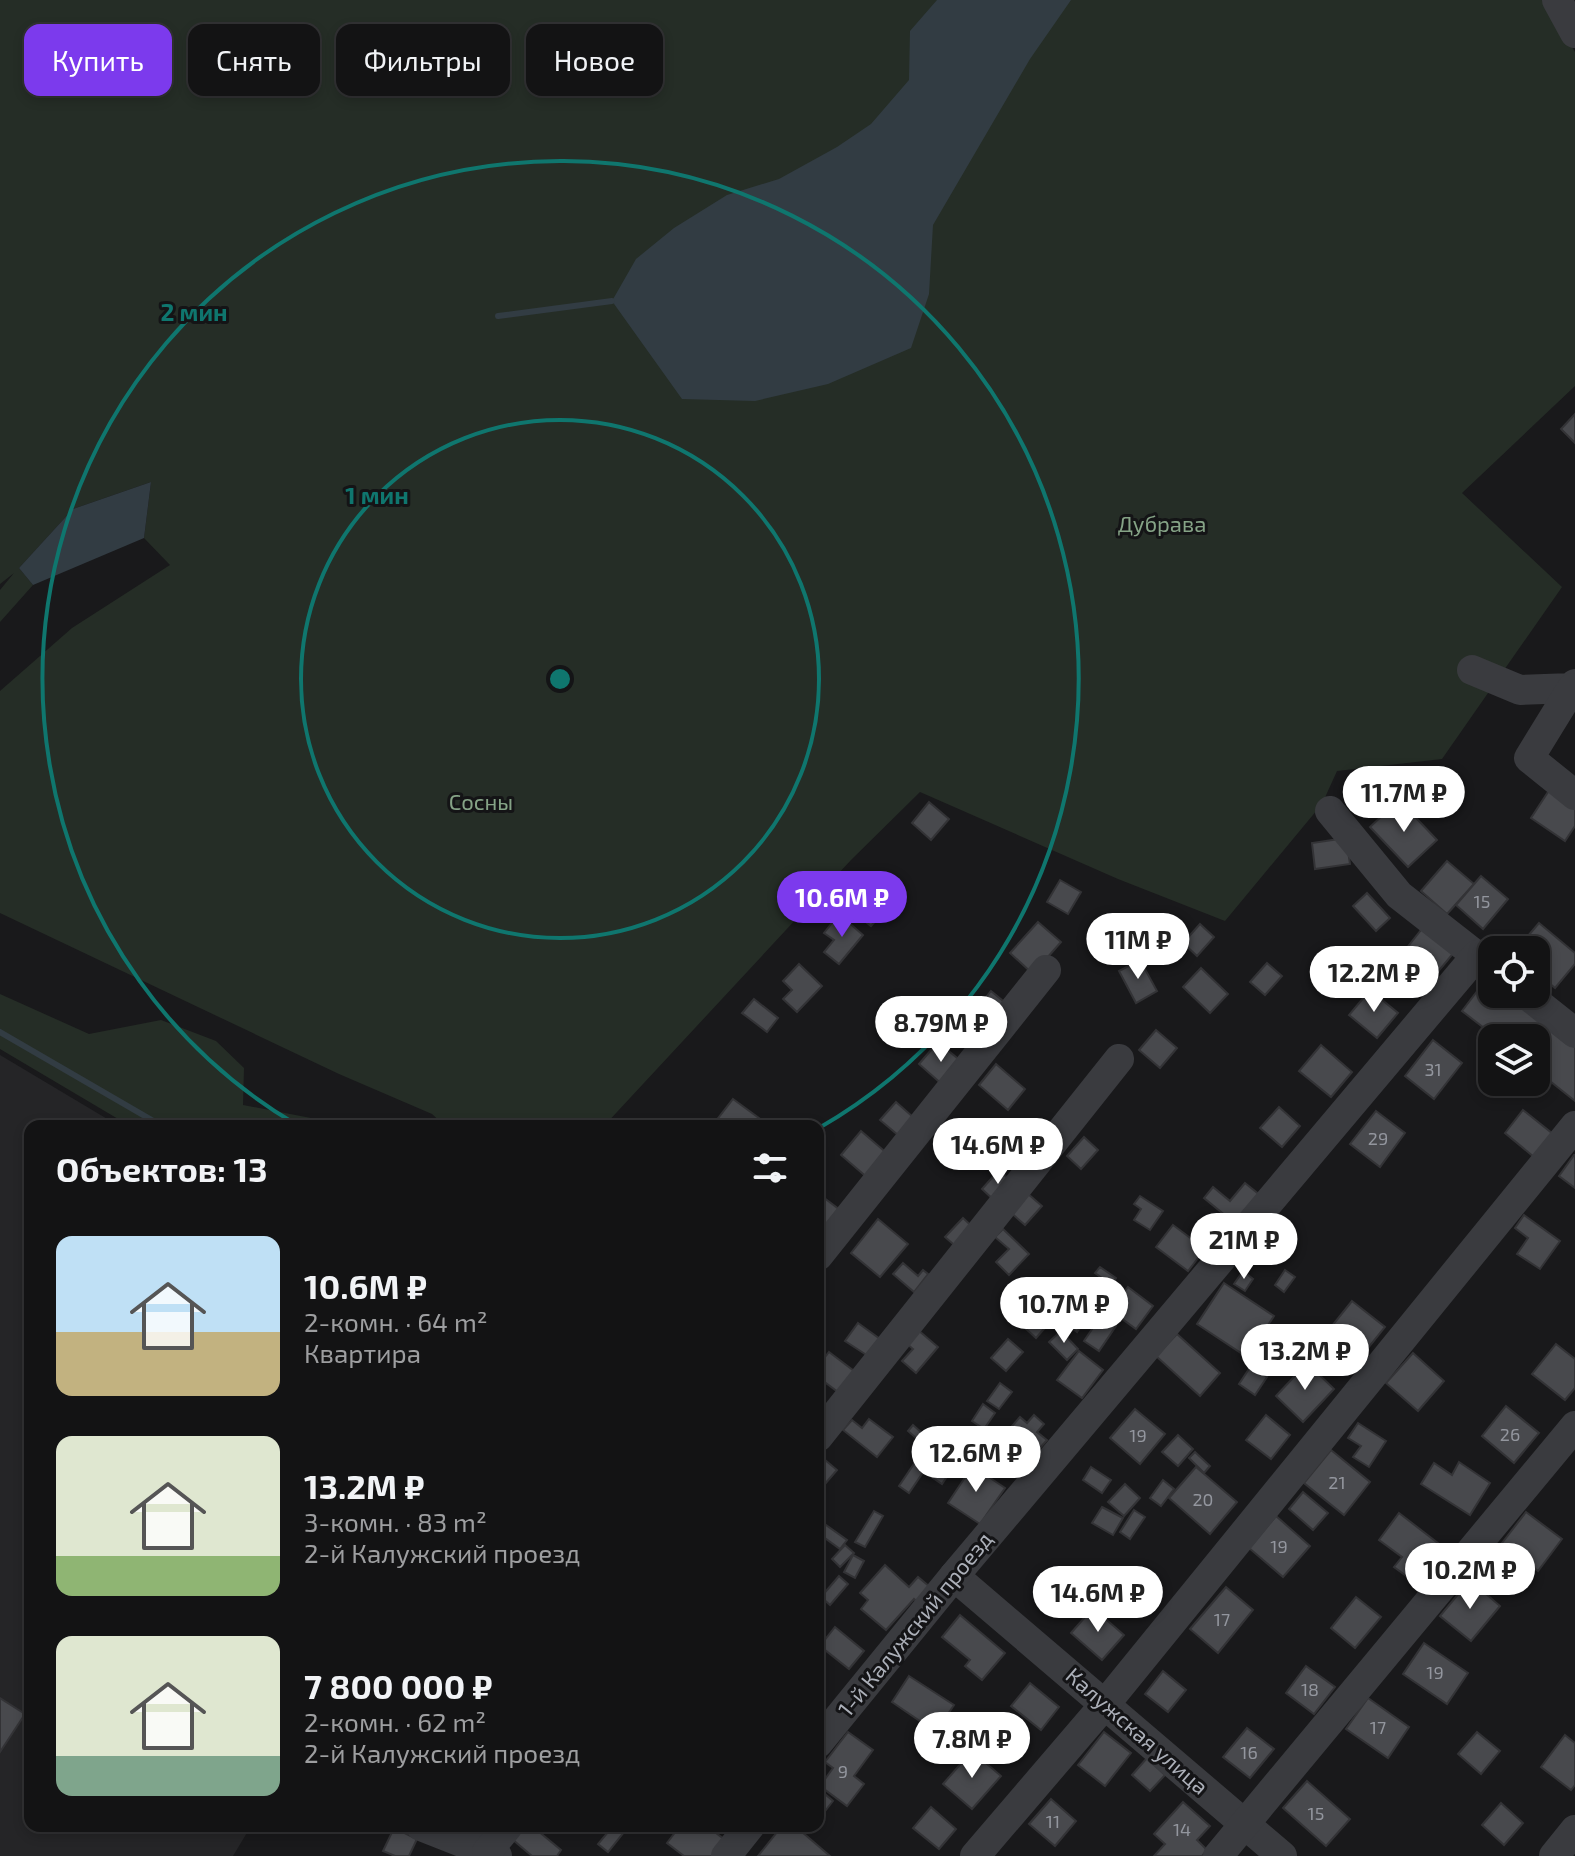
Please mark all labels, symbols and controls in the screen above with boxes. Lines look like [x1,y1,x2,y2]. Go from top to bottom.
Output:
chip: Купить [24,24,172,96]
chip: Снять [188,24,320,96]
chip: Фильтры [336,24,510,96]
chip: Новое [526,24,663,96]
text: 2 мин [160,297,228,326]
text: 1 мин [345,480,409,509]
park label: Дубрава [1118,510,1206,537]
centre of rings [546,665,574,693]
pin: 11.7M ₽ [1330,766,1478,834]
text: 11.7M ₽ [1361,776,1447,807]
park label: Сосны [449,788,513,814]
pin: 10.6M ₽ [768,871,916,939]
text: 10.6M ₽ [795,881,889,912]
house number: 15 [1474,890,1490,912]
pin: 11M ₽ [1082,913,1194,981]
text: 11M ₽ [1104,923,1172,954]
map controls [1478,936,1550,1096]
button: locate [1478,936,1550,1008]
pin: 12.2M ₽ [1300,946,1448,1014]
text: 12.2M ₽ [1328,956,1420,987]
pin: 8.79M ₽ [867,996,1015,1064]
text: 8.79M ₽ [893,1006,989,1037]
button: layers [1478,1024,1550,1096]
house number: 31 [1424,1058,1442,1080]
pin: 14.6M ₽ [924,1118,1072,1186]
house number: 29 [1368,1127,1388,1149]
text: 14.6M ₽ [951,1128,1045,1159]
icon: filters [748,1146,792,1190]
text: Объектов: 13 [56,1148,267,1189]
pin: 21M ₽ [1188,1213,1300,1281]
text: 21M ₽ [1208,1223,1280,1254]
text: 10.6M ₽ [304,1265,427,1306]
icon: home [120,1268,216,1364]
pin: 10.7M ₽ [990,1277,1138,1345]
text: 10.7M ₽ [1018,1287,1110,1318]
text: 2-комн. · 64 m² [304,1306,487,1337]
pin: 13.2M ₽ [1231,1324,1379,1392]
text: 13.2M ₽ [1259,1334,1351,1365]
text: Квартира [304,1337,421,1368]
house number: 26 [1500,1423,1520,1445]
house number: 19 [1129,1424,1147,1446]
pin: 12.6M ₽ [902,1426,1050,1494]
text: 12.6M ₽ [930,1436,1022,1467]
text: 13.2M ₽ [304,1465,425,1506]
icon: home [120,1468,216,1564]
house number: 21 [1328,1471,1346,1493]
house number: 20 [1193,1488,1213,1510]
text: 3-комн. · 83 m² [304,1506,487,1537]
street label: 1-й Калужский проезд [832,1526,998,1722]
house number: 19 [1270,1535,1288,1557]
text: 2-й Калужский проезд [304,1537,580,1568]
pin: 10.2M ₽ [1396,1543,1544,1611]
text: 10.2M ₽ [1423,1553,1517,1584]
pin: 14.6M ₽ [1024,1566,1172,1634]
text: 14.6M ₽ [1051,1576,1145,1607]
house number: 17 [1214,1608,1230,1630]
street label: Калужская улица [1061,1661,1214,1800]
house number: 19 [1426,1661,1444,1683]
text: 7 800 000 ₽ [304,1665,493,1706]
icon: home [120,1668,216,1764]
house number: 18 [1301,1678,1319,1700]
text: 2-комн. · 62 m² [304,1706,486,1737]
pin: 7.8M ₽ [907,1712,1037,1780]
house number: 17 [1370,1716,1386,1738]
text: 7.8M ₽ [932,1722,1012,1753]
text: 2-й Калужский проезд [304,1737,580,1768]
house number: 16 [1240,1741,1258,1763]
house number: 9 [838,1760,848,1782]
house number: 15 [1308,1802,1324,1824]
house number: 11 [1046,1810,1060,1832]
house number: 14 [1173,1818,1191,1840]

